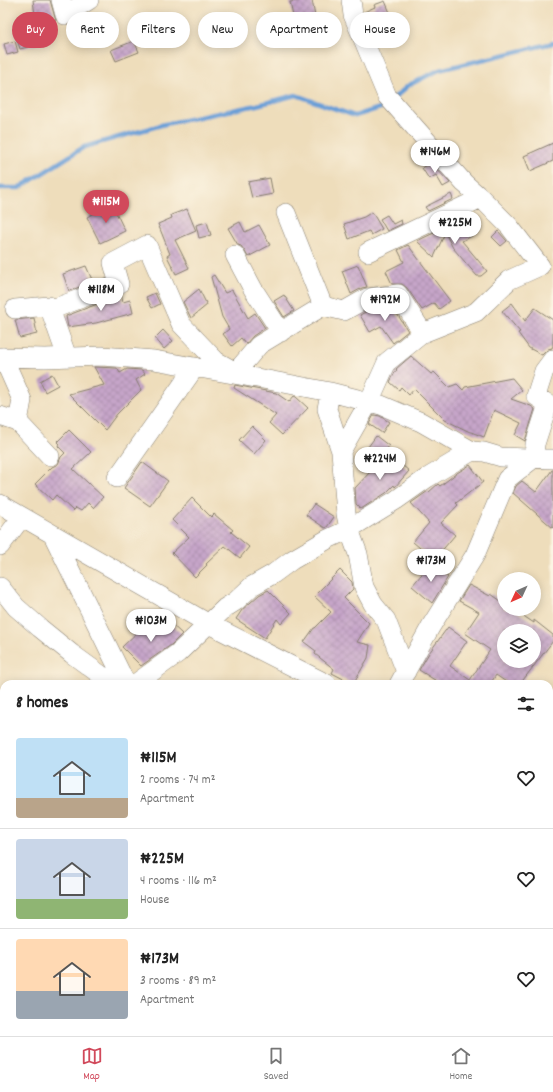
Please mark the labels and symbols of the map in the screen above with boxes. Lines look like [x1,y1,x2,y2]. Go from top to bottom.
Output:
pin: ₦146M [407,140,463,174]
pin: ₦115M [78,190,134,224]
pin: ₦225M [427,211,483,245]
pin: ₦118M [73,278,129,312]
pin: ₦192M [357,288,413,322]
pin: ₦224M [352,447,408,481]
pin: ₦173M [403,549,459,583]
north arrow [497,572,541,616]
pin: ₦103M [123,609,179,643]

